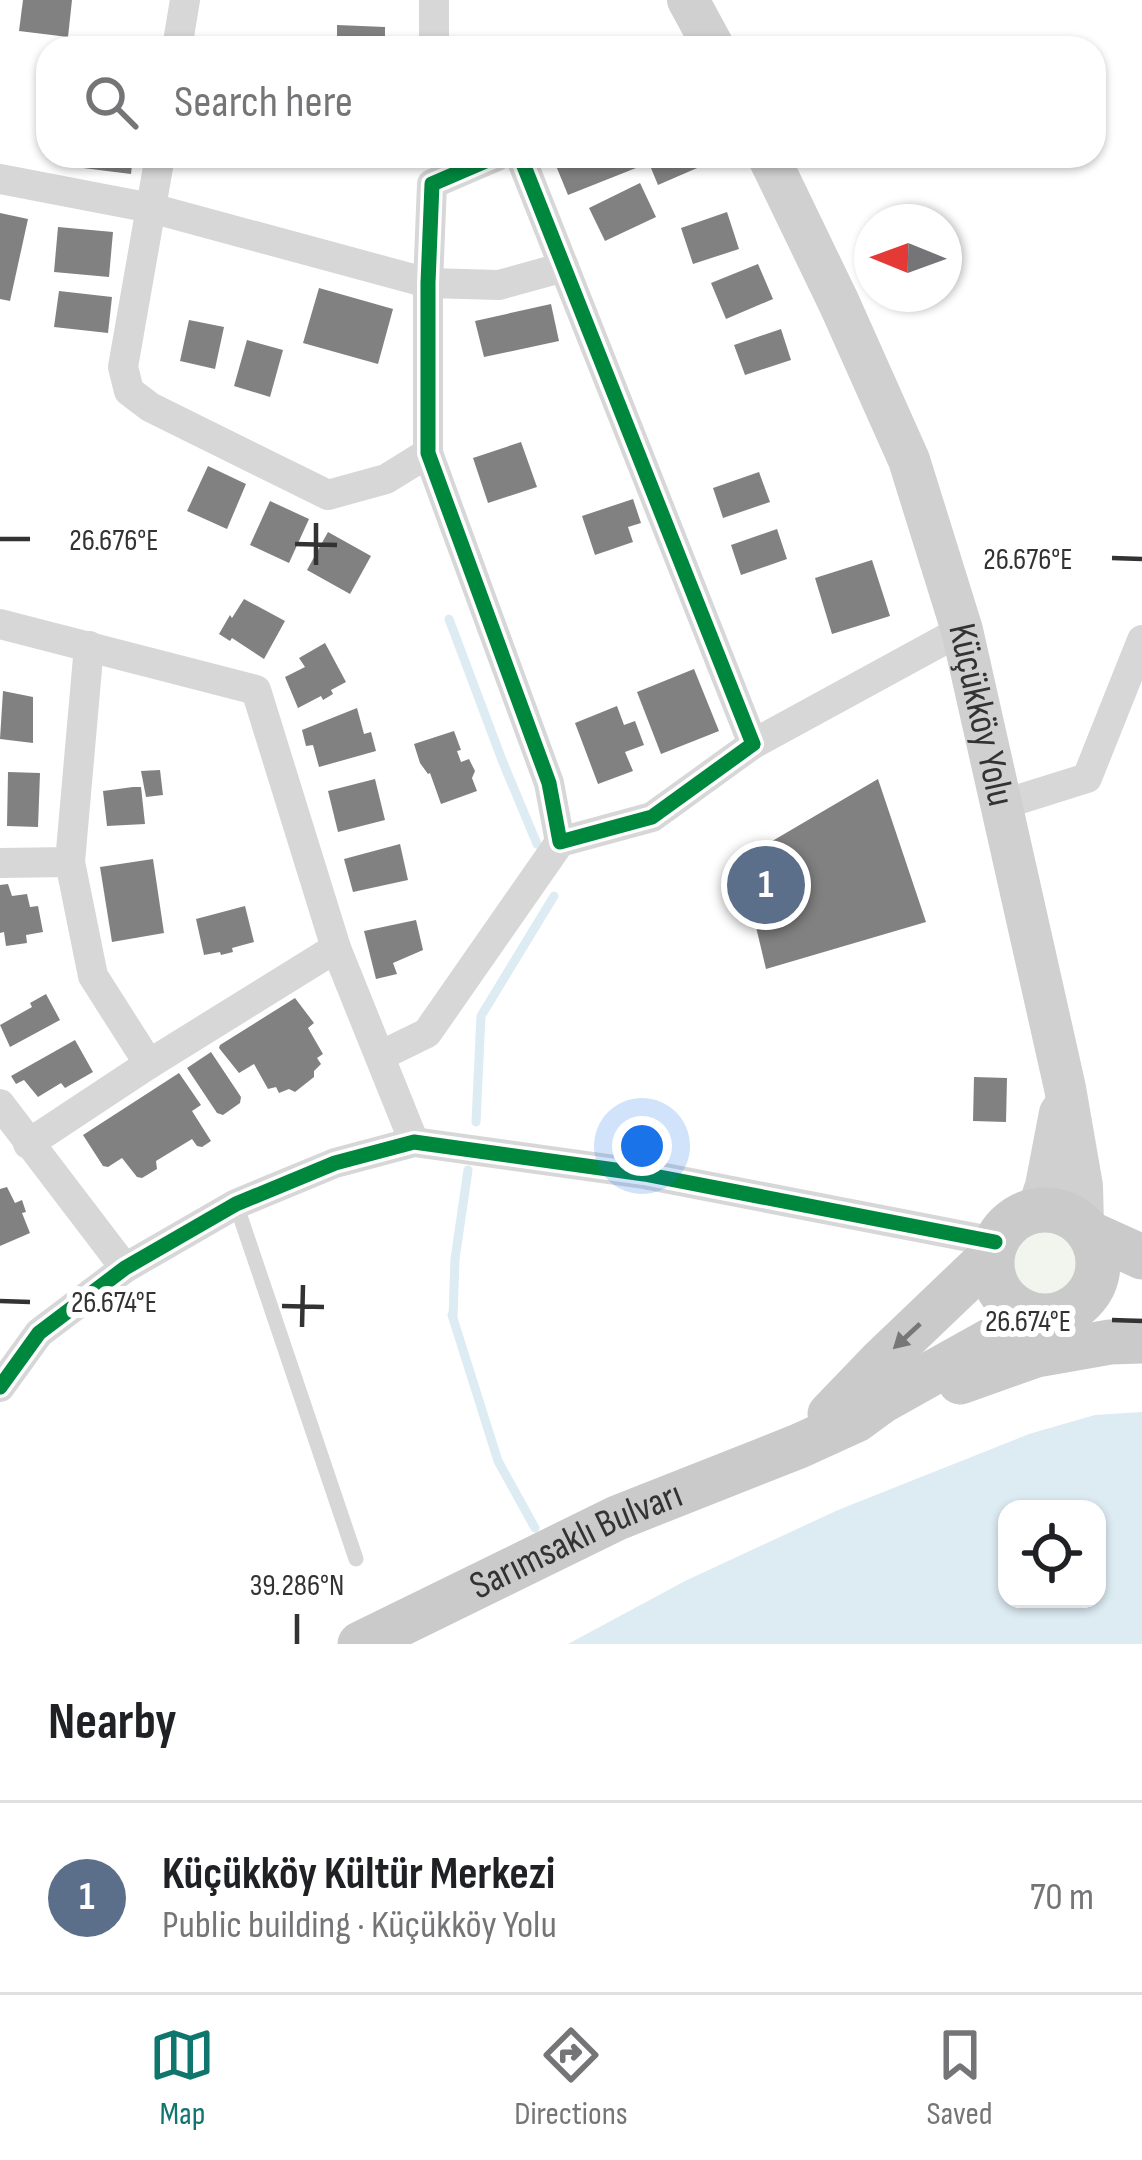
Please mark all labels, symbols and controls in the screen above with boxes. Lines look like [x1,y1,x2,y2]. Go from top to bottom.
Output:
search box [36,36,1106,168]
icon: search [78,69,144,135]
text: Search here [174,75,353,130]
north arrow [854,204,962,312]
text: 26.676°E [69,523,159,559]
text: 26.676°E [983,542,1073,578]
street label: Küçükköy Yolu [938,619,1024,810]
pin: 1 [727,840,805,930]
your location [612,1116,672,1176]
text: 26.674°E [71,1285,157,1321]
text: 26.674°E [985,1304,1071,1340]
one-way arrow [893,1322,922,1350]
street label: Sarımsaklı Bulvarı [462,1471,689,1610]
map controls [998,1500,1106,1608]
button: locate [998,1500,1106,1608]
text: 39.286°N [250,1568,344,1604]
text: Nearby [48,1692,177,1753]
text: Küçükköy Kültür Merkezi [162,1847,555,1902]
text: 1 [79,1874,95,1921]
text: 70 m [1030,1874,1094,1921]
text: Public building · Küçükköy Yolu [162,1902,557,1949]
tab: Map [149,2022,215,2134]
tab: Directions [514,2022,628,2134]
tab: Saved [926,2022,993,2134]

